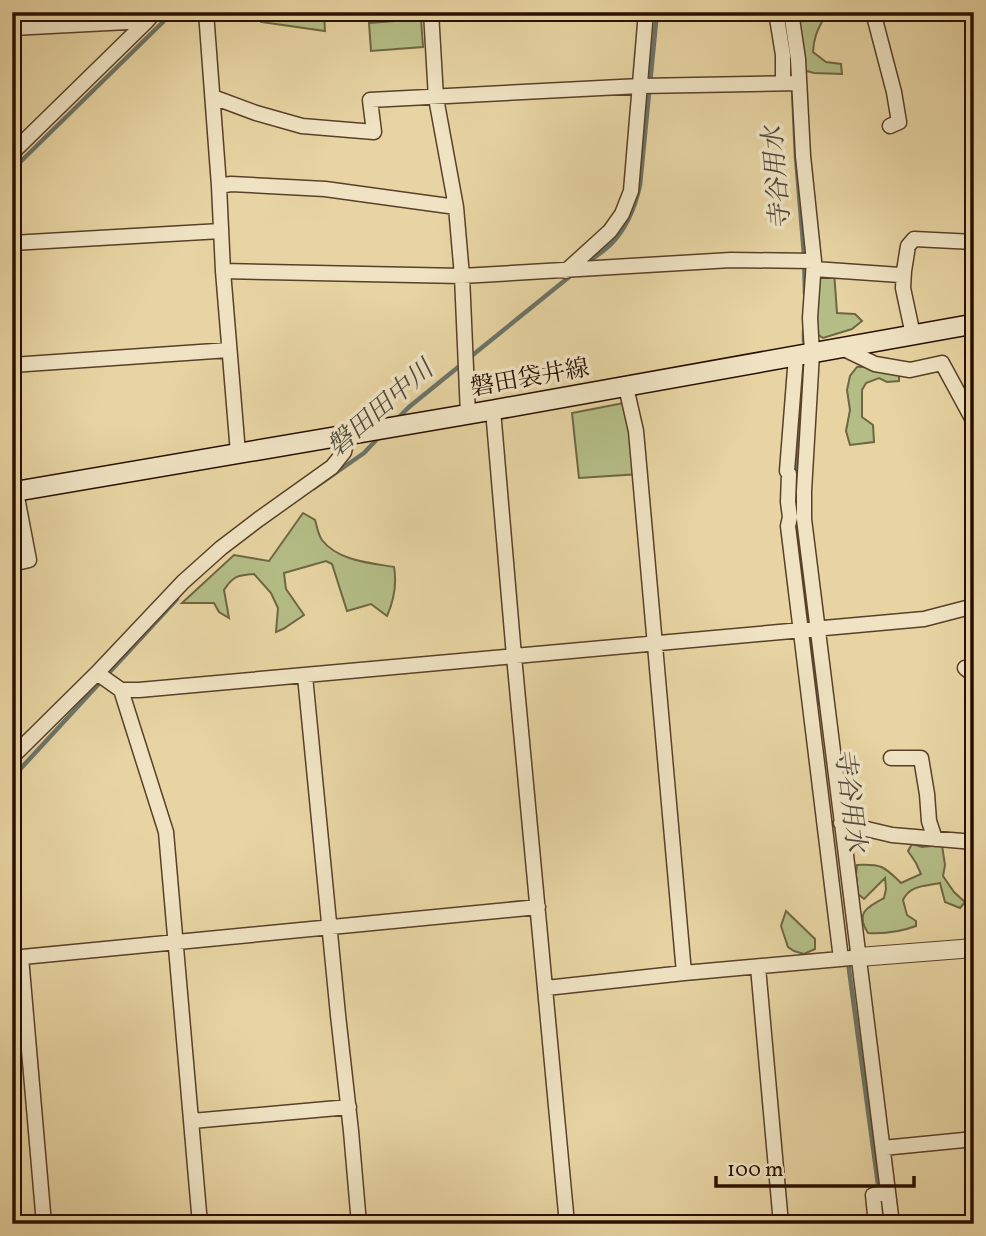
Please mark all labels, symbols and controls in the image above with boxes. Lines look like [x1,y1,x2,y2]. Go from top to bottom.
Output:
water label: 寺谷用水 [755,122,800,231]
water label: 磐田田中川 [320,351,444,465]
street label: 磐田袋井線 [468,352,592,406]
water label: 寺谷用水 [825,746,874,857]
scale bar [716,1145,914,1189]
text: 100 m [727,1156,784,1185]

